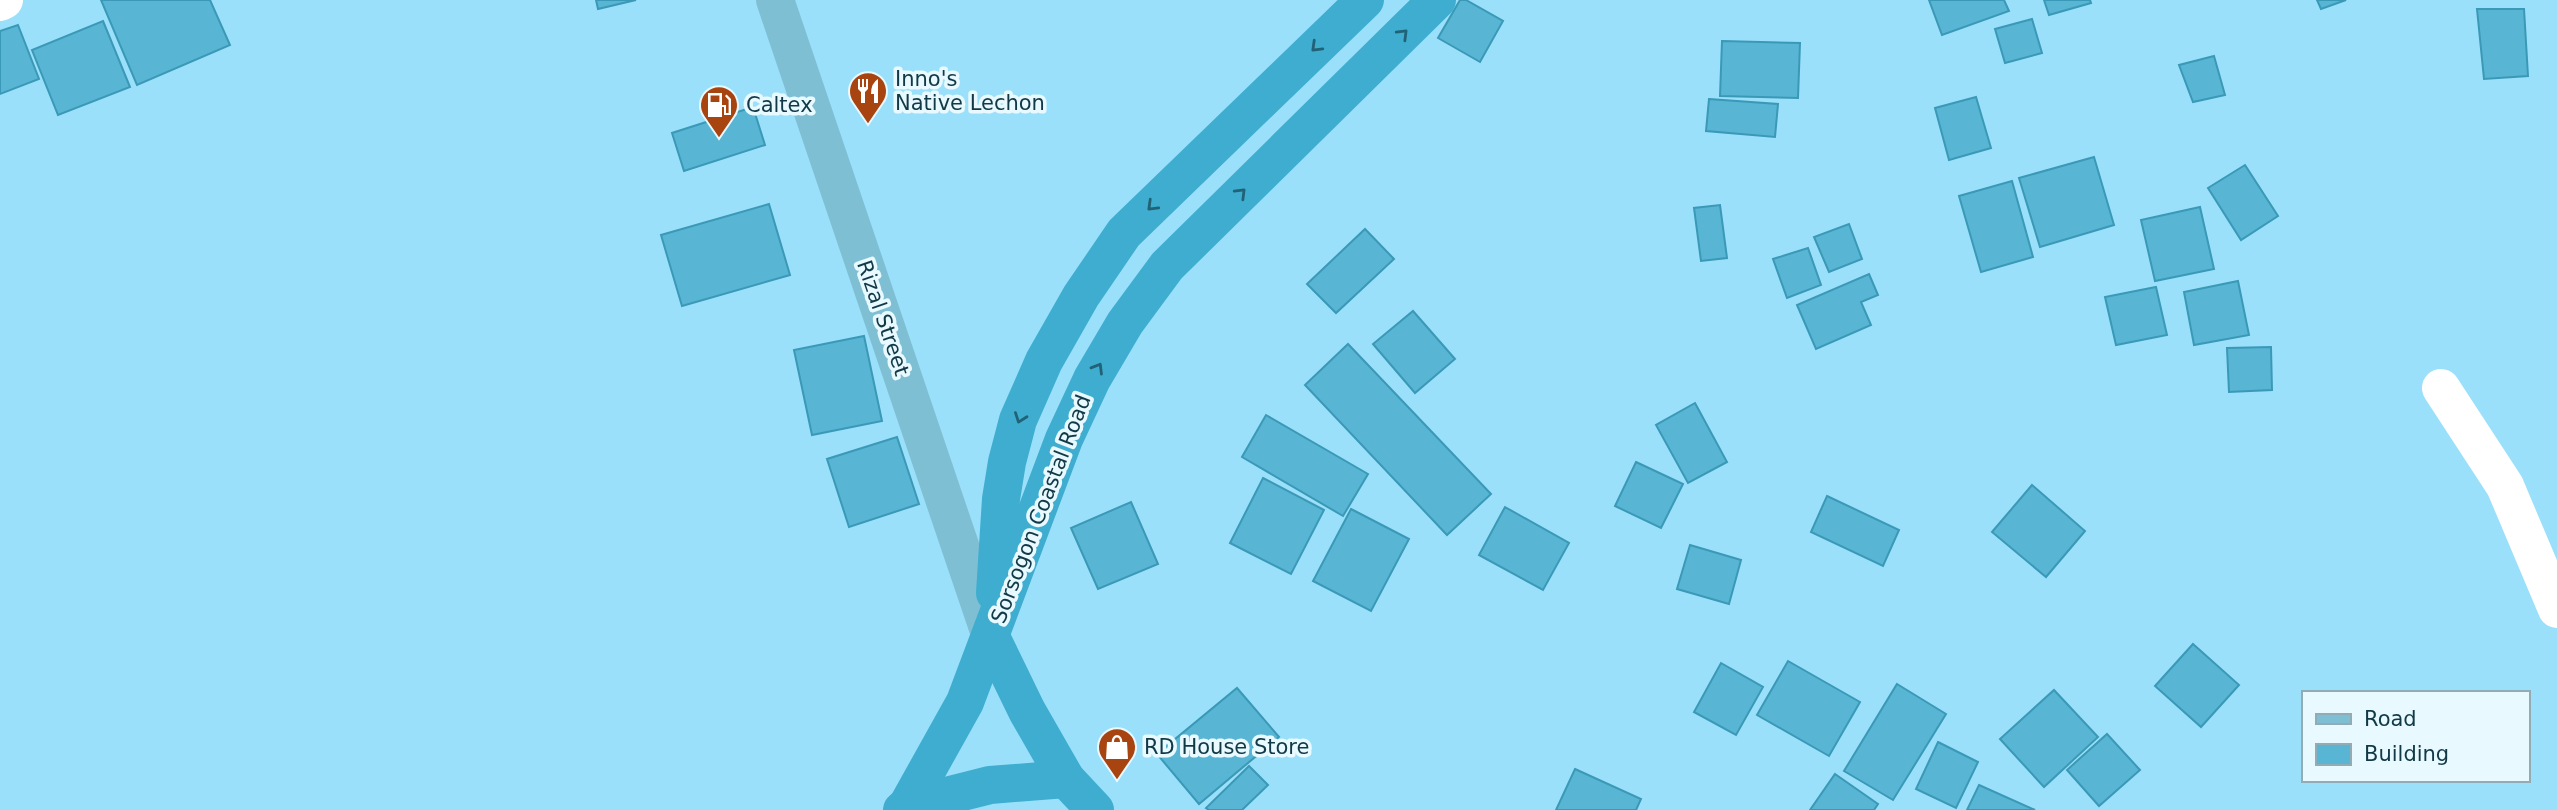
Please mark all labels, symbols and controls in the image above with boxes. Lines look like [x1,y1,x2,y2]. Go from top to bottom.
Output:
one-way arrow [1395,29,1408,42]
one-way arrow [1311,39,1324,52]
place label: Inno's Native Lechon [895,67,1045,115]
restaurant icon: Inno's Native Lechon [847,70,889,125]
fuel station icon: Caltex [698,84,740,139]
place label: Caltex [746,93,813,117]
one-way arrow [1233,189,1246,202]
one-way arrow [1147,197,1160,210]
street label: Rizal Street [852,257,914,379]
one-way arrow [1090,363,1103,376]
street label: Sorsogon Coastal Road [986,392,1096,626]
one-way arrow [1014,411,1028,423]
legend [2302,691,2529,782]
text: Road [2364,707,2417,731]
shop icon: RD House Store [1096,726,1138,781]
place label: RD House Store [1144,735,1309,759]
text: Building [2364,742,2449,766]

